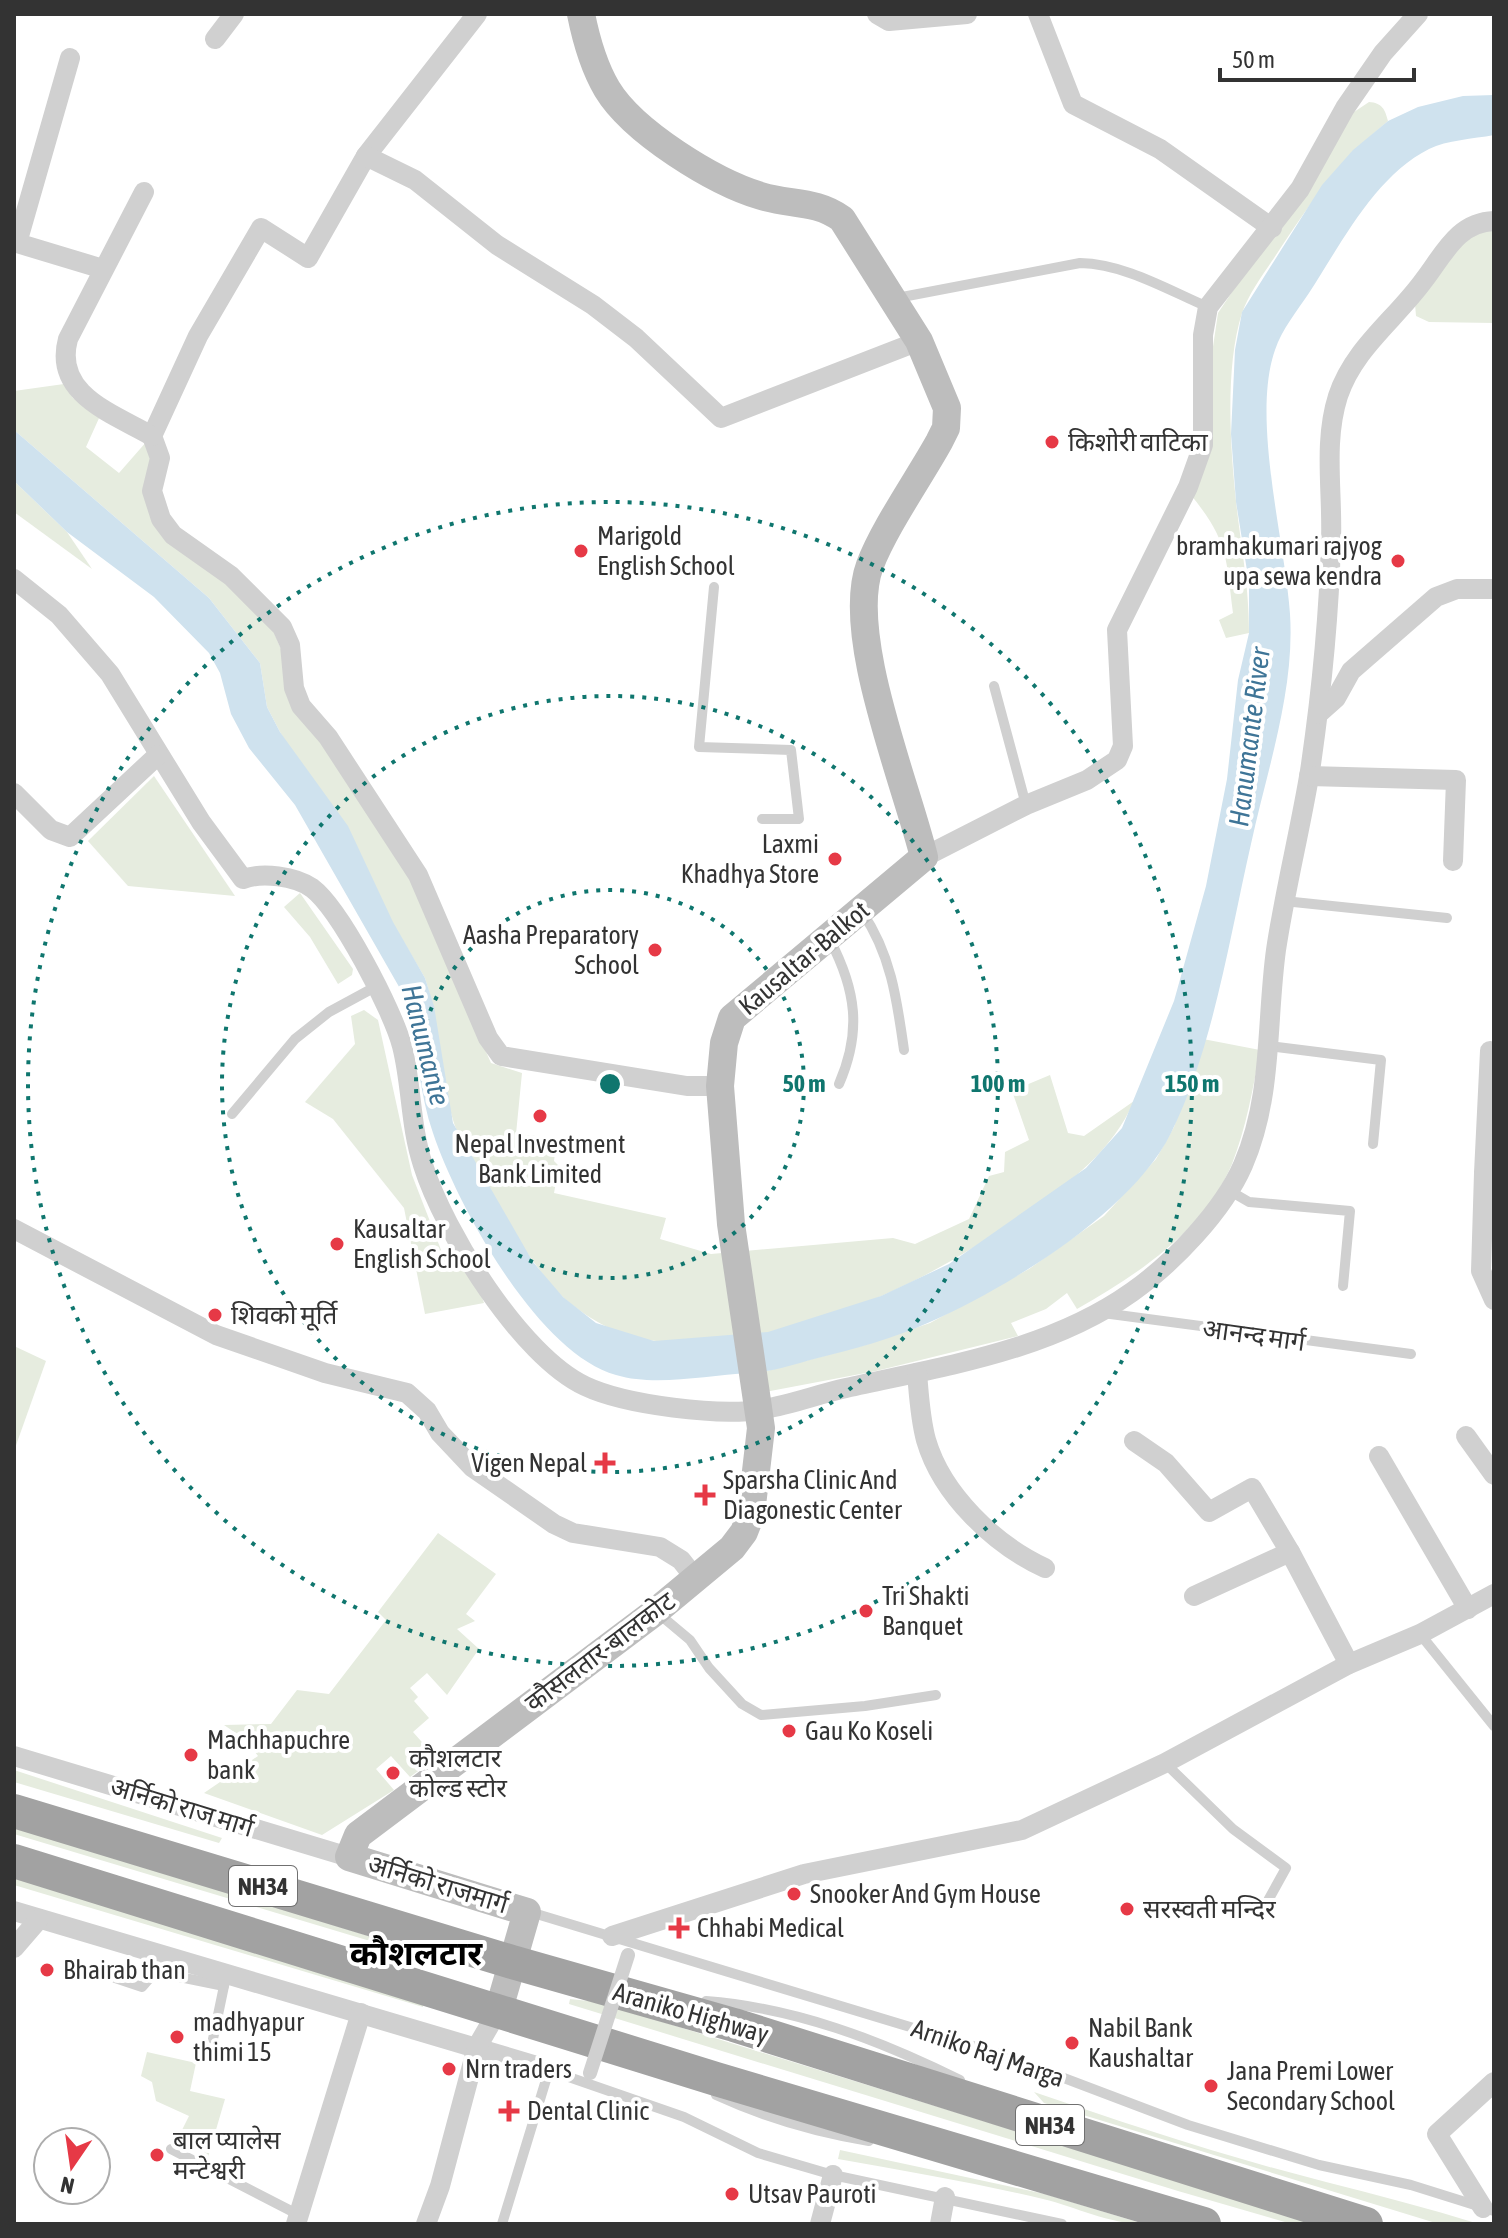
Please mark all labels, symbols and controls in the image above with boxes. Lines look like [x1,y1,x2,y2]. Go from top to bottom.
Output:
scale bar [1220,32,1414,82]
text: 50 m [1232,46,1275,73]
place label: किशोरी वाटिका [1068,427,1209,457]
marker: किशोरी वाटिका [1043,433,1061,451]
place label: Marigold English School [597,521,735,581]
place label: bramhakumari rajyog upa sewa kendra [1176,531,1383,591]
marker: Marigold English School [572,542,590,560]
marker: bramhakumari rajyog upa sewa kendra [1389,552,1407,570]
water label: Hanumante River [1222,644,1276,828]
place label: Laxmi Khadhya Store [681,829,819,889]
marker: Laxmi Khadhya Store [826,850,844,868]
street label: Kausaltar-Balkot [733,895,875,1021]
place label: Aasha Preparatory School [463,920,639,980]
marker: Aasha Preparatory School [646,941,664,959]
water label: Hanumante [396,981,456,1109]
centre of rings [596,1070,624,1098]
text: 50 m [782,1070,826,1097]
text: 100 m [971,1070,1025,1097]
text: 150 m [1165,1070,1219,1097]
marker: Nepal Investment Bank Limited [531,1107,549,1125]
place label: Nepal Investment Bank Limited [455,1129,625,1189]
place label: Kausaltar English School [353,1214,491,1274]
marker: Kausaltar English School [328,1235,346,1253]
place label: शिवको मूर्ति [231,1300,339,1331]
marker: शिवको मूर्ति [206,1306,224,1324]
street label: आनन्द मार्ग [1201,1313,1308,1357]
place label: Vigen Nepal [471,1448,587,1478]
marker: Vigen Nepal [594,1452,616,1474]
place label: Sparsha Clinic And Diagonestic Center [723,1465,902,1525]
marker: Sparsha Clinic And Diagonestic Center [694,1484,716,1506]
place label: Tri Shakti Banquet [882,1581,970,1641]
street label: कौसलतार-बालकोट [519,1585,681,1718]
marker: Tri Shakti Banquet [857,1602,875,1620]
place label: Gau Ko Koseli [805,1716,933,1746]
marker: Gau Ko Koseli [780,1722,798,1740]
place label: Machhapuchre bank [207,1725,350,1785]
place label: कौशलटार कोल्ड स्टोर [409,1743,508,1803]
marker: Machhapuchre bank [182,1746,200,1764]
marker: कौशलटार कोल्ड स्टोर [384,1764,402,1782]
street label: अर्निको राज मार्ग [107,1771,258,1843]
street label: अर्निको राजमार्ग [364,1848,513,1920]
road number: NH34 [229,1866,297,1906]
place label: Snooker And Gym House [810,1879,1041,1909]
marker: Snooker And Gym House [785,1885,803,1903]
place label: सरस्वती मन्दिर [1143,1894,1277,1924]
marker: सरस्वती मन्दिर [1118,1900,1136,1918]
place label: Chhabi Medical [697,1913,844,1943]
marker: Chhabi Medical [668,1917,690,1939]
district label: कौशलटार [350,1933,483,1972]
place label: Bhairab than [63,1955,186,1985]
marker: Bhairab than [38,1961,56,1979]
street label: Araniko Highway [610,1976,772,2050]
place label: madhyapur thimi 15 [193,2007,304,2067]
street label: Arniko Raj Marga [908,2013,1068,2093]
place label: Nabil Bank Kaushaltar [1088,2013,1193,2073]
marker: madhyapur thimi 15 [168,2028,186,2046]
marker: Nabil Bank Kaushaltar [1063,2034,1081,2052]
place label: Nrn traders [465,2054,572,2084]
place label: Jana Premi Lower Secondary School [1227,2056,1395,2116]
marker: Nrn traders [440,2060,458,2078]
marker: Jana Premi Lower Secondary School [1202,2077,1220,2095]
place label: Dental Clinic [527,2096,649,2126]
marker: Dental Clinic [498,2100,520,2122]
road number: NH34 [1016,2105,1084,2145]
place label: बाल प्यालेस मन्टेश्वरी [173,2125,281,2185]
north arrow [32,2126,112,2206]
marker: बाल प्यालेस मन्टेश्वरी [148,2146,166,2164]
text: N [58,2171,77,2200]
place label: Utsav Pauroti [748,2179,877,2209]
marker: Utsav Pauroti [723,2185,741,2203]

